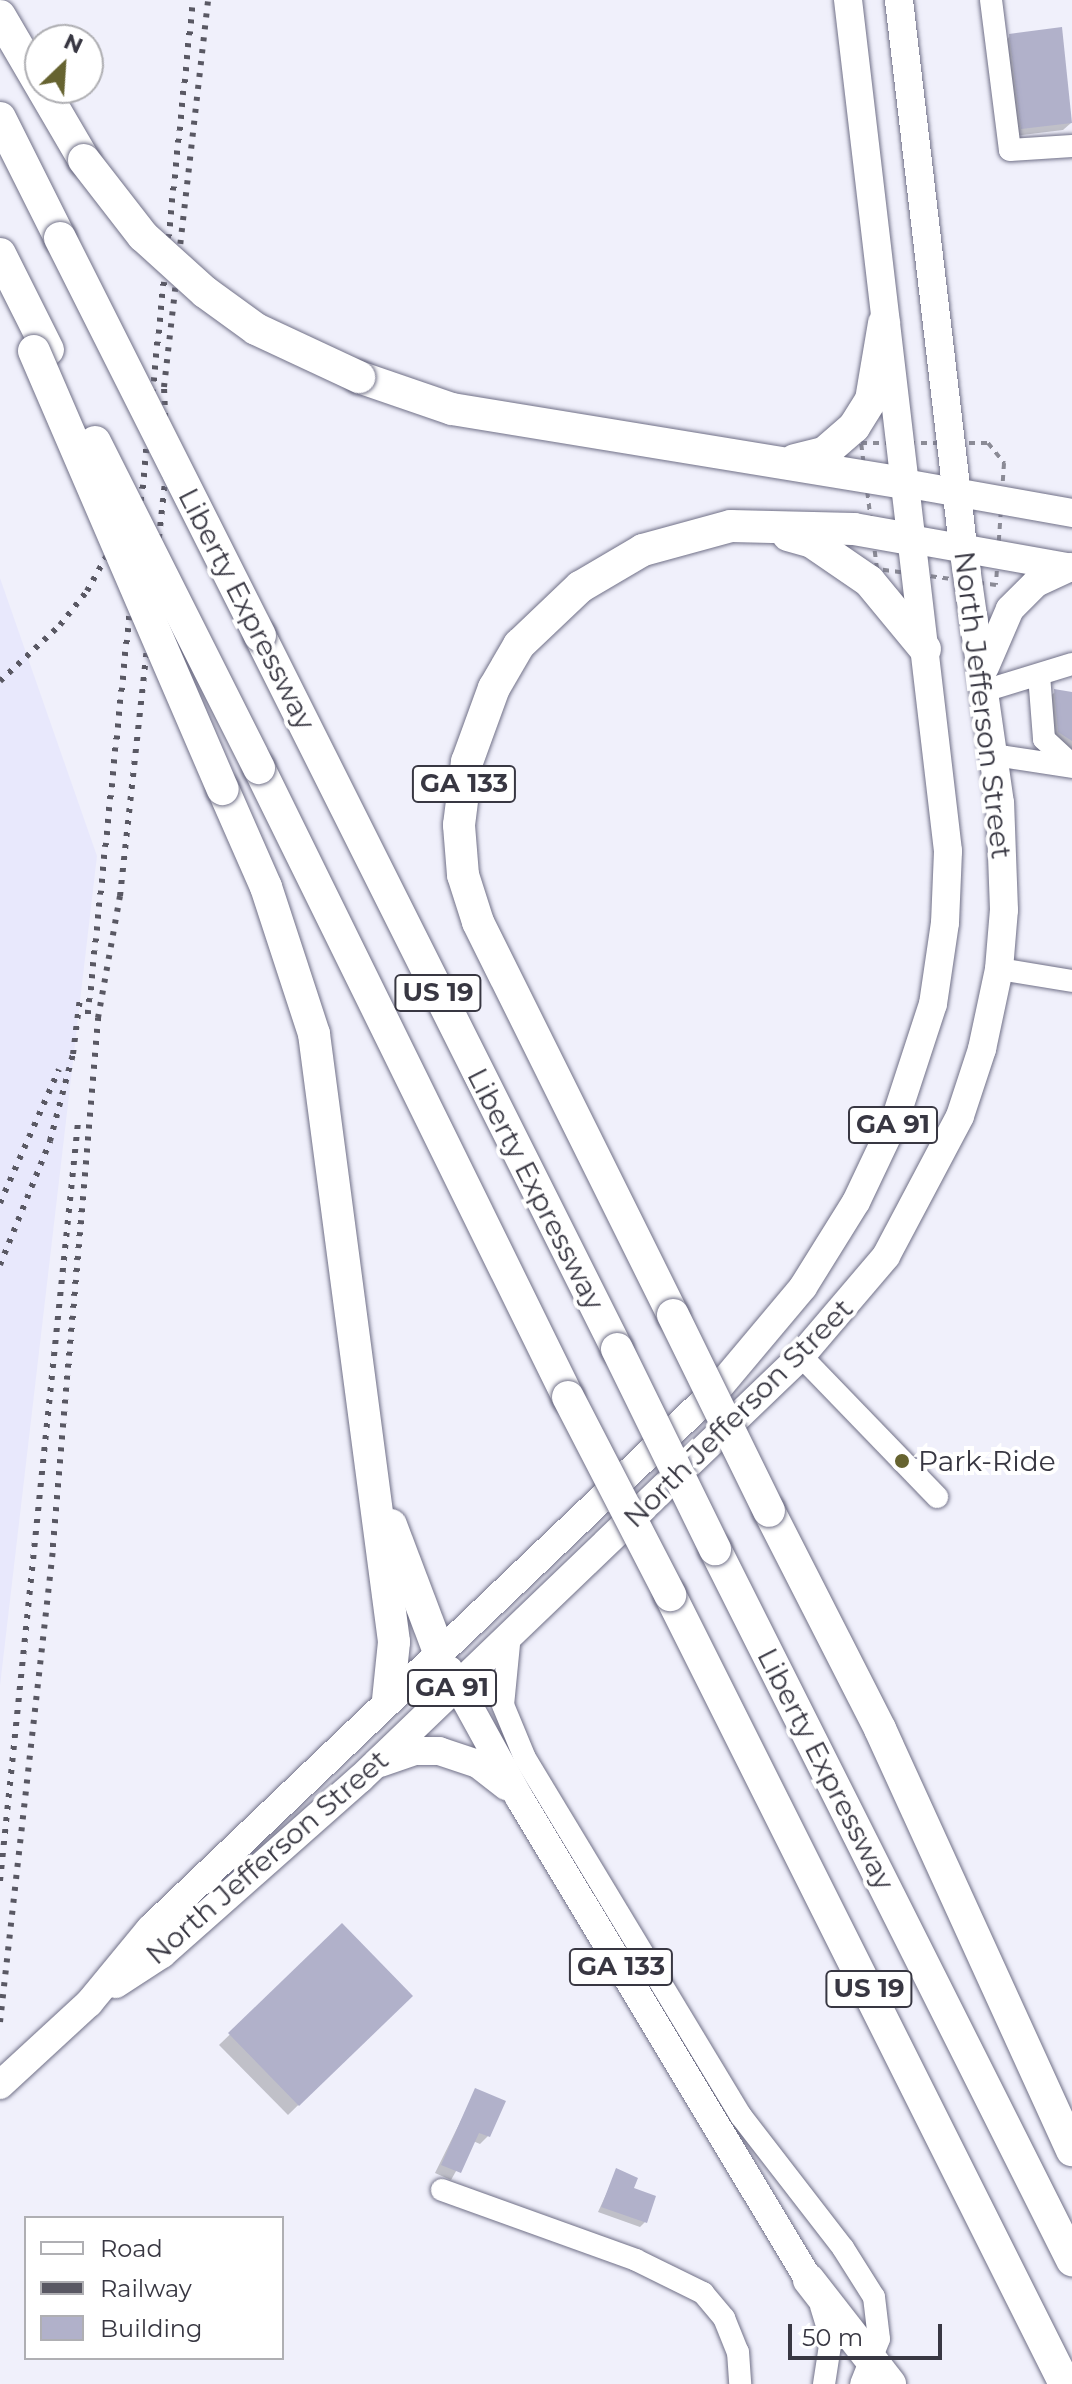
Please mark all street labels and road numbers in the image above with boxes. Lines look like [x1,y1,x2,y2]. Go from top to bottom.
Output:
street label: Liberty Expressway [171,483,323,735]
street label: North Jefferson Street [947,549,1019,861]
road number: GA 133 [410,762,518,806]
road number: US 19 [394,971,482,1015]
street label: Liberty Expressway [460,1063,612,1315]
road number: GA 91 [847,1103,939,1147]
street label: North Jefferson Street [617,1292,859,1534]
street label: Liberty Expressway [750,1643,902,1895]
road number: GA 91 [406,1666,498,1710]
street label: North Jefferson Street [139,1743,395,1971]
road number: GA 133 [567,1945,675,1989]
road number: US 19 [825,1967,913,2011]

